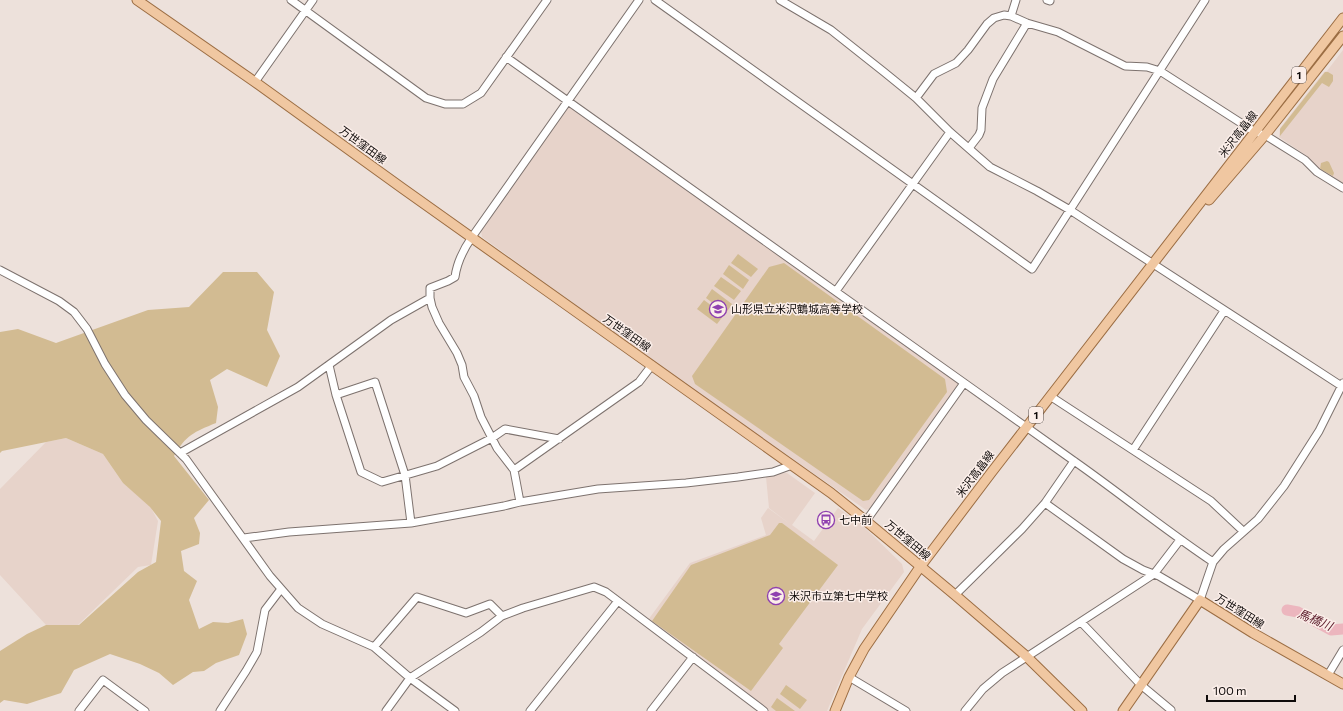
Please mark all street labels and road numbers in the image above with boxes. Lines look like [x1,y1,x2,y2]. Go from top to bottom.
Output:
road number: 1 [1292,67,1306,83]
street label: 米沢高畠線 [1216,108,1260,159]
street label: 万世窪田線 [337,123,389,166]
street label: 万世窪田線 [601,311,654,354]
road number: 1 [1029,407,1043,423]
street label: 米沢高畠線 [953,448,996,500]
street label: 万世窪田線 [883,517,934,562]
street label: 万世窪田線 [1213,590,1267,631]

